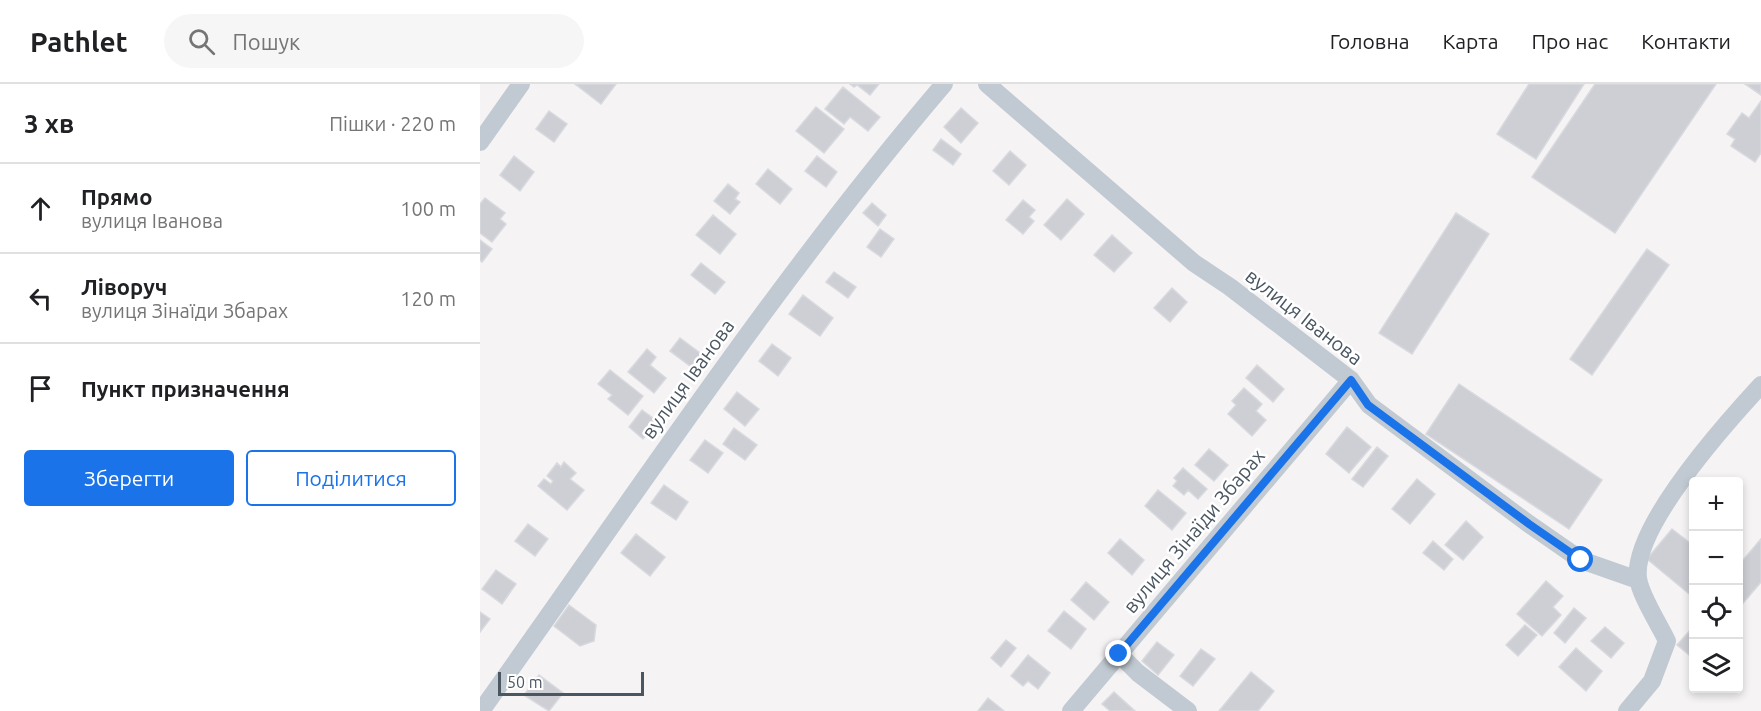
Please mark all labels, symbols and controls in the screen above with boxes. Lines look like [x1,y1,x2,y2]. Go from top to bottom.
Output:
search box [164,14,584,68]
icon: search [185,25,218,58]
text: Pathlet [30,26,128,57]
text: Пошук [233,29,300,54]
text: Головна [1330,29,1410,53]
text: Карта [1443,29,1498,53]
text: Про нас [1531,29,1608,53]
text: Контакти [1641,29,1731,53]
text: 3 хв [24,109,74,138]
text: Пішки · 220 m [329,112,456,135]
text: Прямо [81,184,152,209]
icon: ahead [24,192,57,225]
text: 100 m [400,197,456,220]
text: вулиця Іванова [81,209,223,232]
street label: вулиця Іванова [1241,264,1367,369]
text: Ліворуч [81,274,167,299]
icon: left [24,282,57,315]
text: 120 m [400,287,456,310]
text: вулиця Зінаїди Збарах [81,299,288,322]
street label: вулиця Іванова [637,315,739,443]
icon: arrive [24,372,57,405]
text: Пункт призначення [81,376,290,401]
street label: вулиця Зінаїди Збарах [1118,444,1269,617]
button: Зберегти [24,450,234,506]
button: Поділитися [246,450,456,506]
map controls [1689,477,1743,693]
button: + [1689,477,1743,531]
button: − [1689,531,1743,585]
route start [1567,546,1593,572]
button: locate [1689,585,1743,639]
button: layers [1689,639,1743,693]
route end [1105,640,1131,666]
scale bar [498,669,644,696]
text: 50 m [507,673,543,691]

